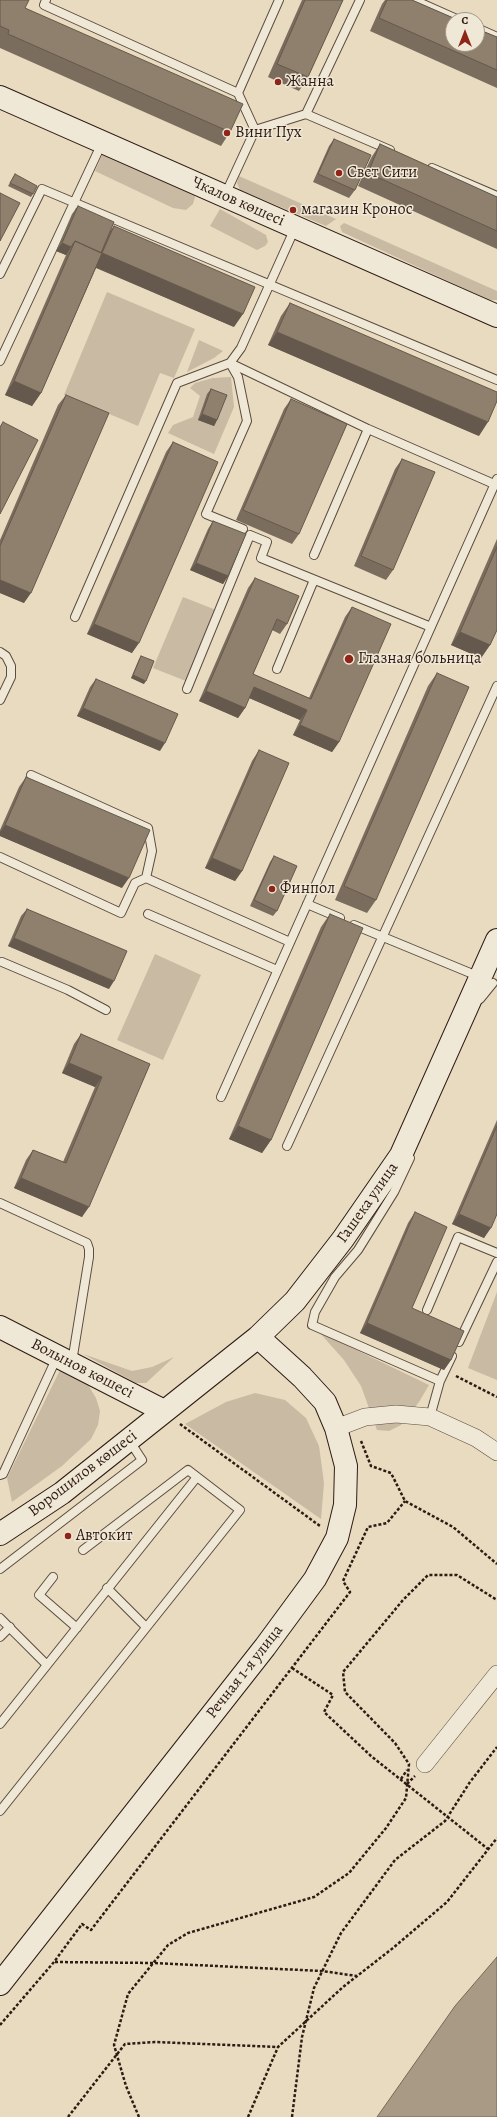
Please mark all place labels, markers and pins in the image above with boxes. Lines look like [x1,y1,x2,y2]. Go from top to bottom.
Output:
place label: Жанна [286,72,334,92]
marker: Жанна [273,77,283,87]
place label: Вини Пух [235,123,302,143]
marker: Вини Пух [222,128,232,138]
place label: Свет Сити [347,163,417,183]
marker: Свет Сити [334,168,344,178]
place label: магазин Кронос [301,200,413,220]
marker: магазин Кронос [288,205,298,215]
place label: Глазная больница [358,649,481,669]
marker: Глазная больница [343,653,355,665]
place label: Финпол [280,879,335,899]
marker: Финпол [267,884,277,894]
place label: Автокит [76,1526,133,1546]
marker: Автокит [63,1531,73,1541]

